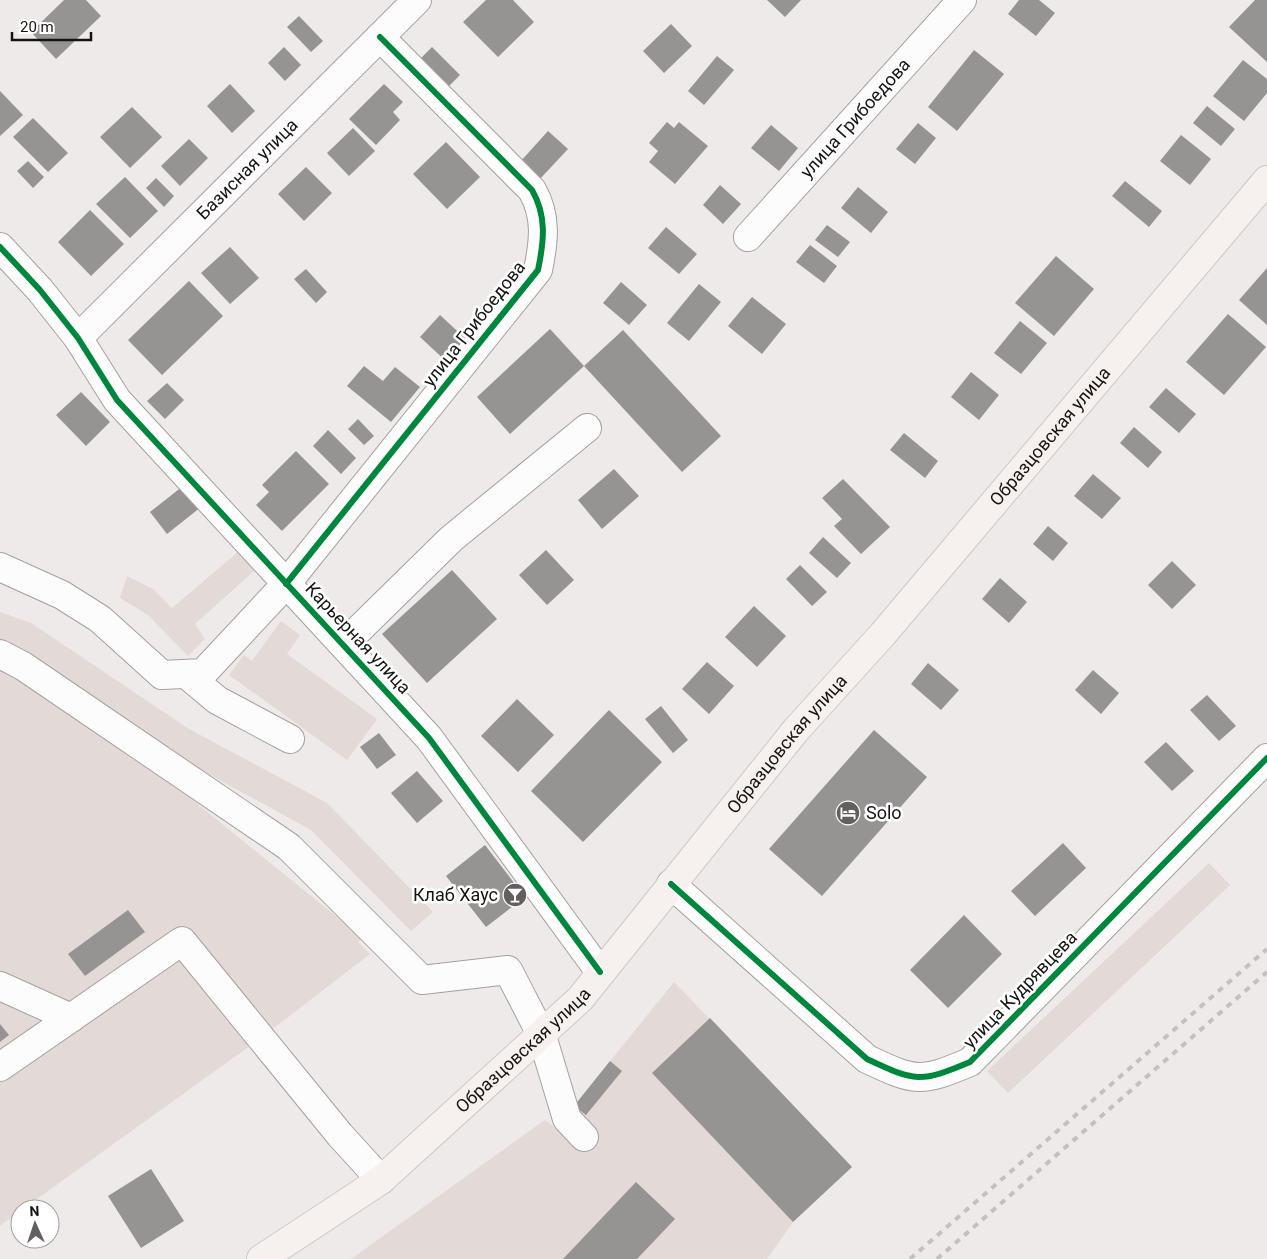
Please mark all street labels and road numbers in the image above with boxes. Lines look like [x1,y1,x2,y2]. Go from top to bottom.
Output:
street label: улица Грибоедова [796,54,914,182]
street label: Базисная улица [192,114,302,224]
street label: улица Грибоедова [418,257,529,391]
street label: Образцовская улица [985,362,1114,510]
street label: Карьерная улица [301,578,415,698]
street label: Образцовская улица [722,670,851,818]
street label: улица Кудрявцева [958,927,1081,1053]
street label: Образцовская улица [451,984,595,1117]

